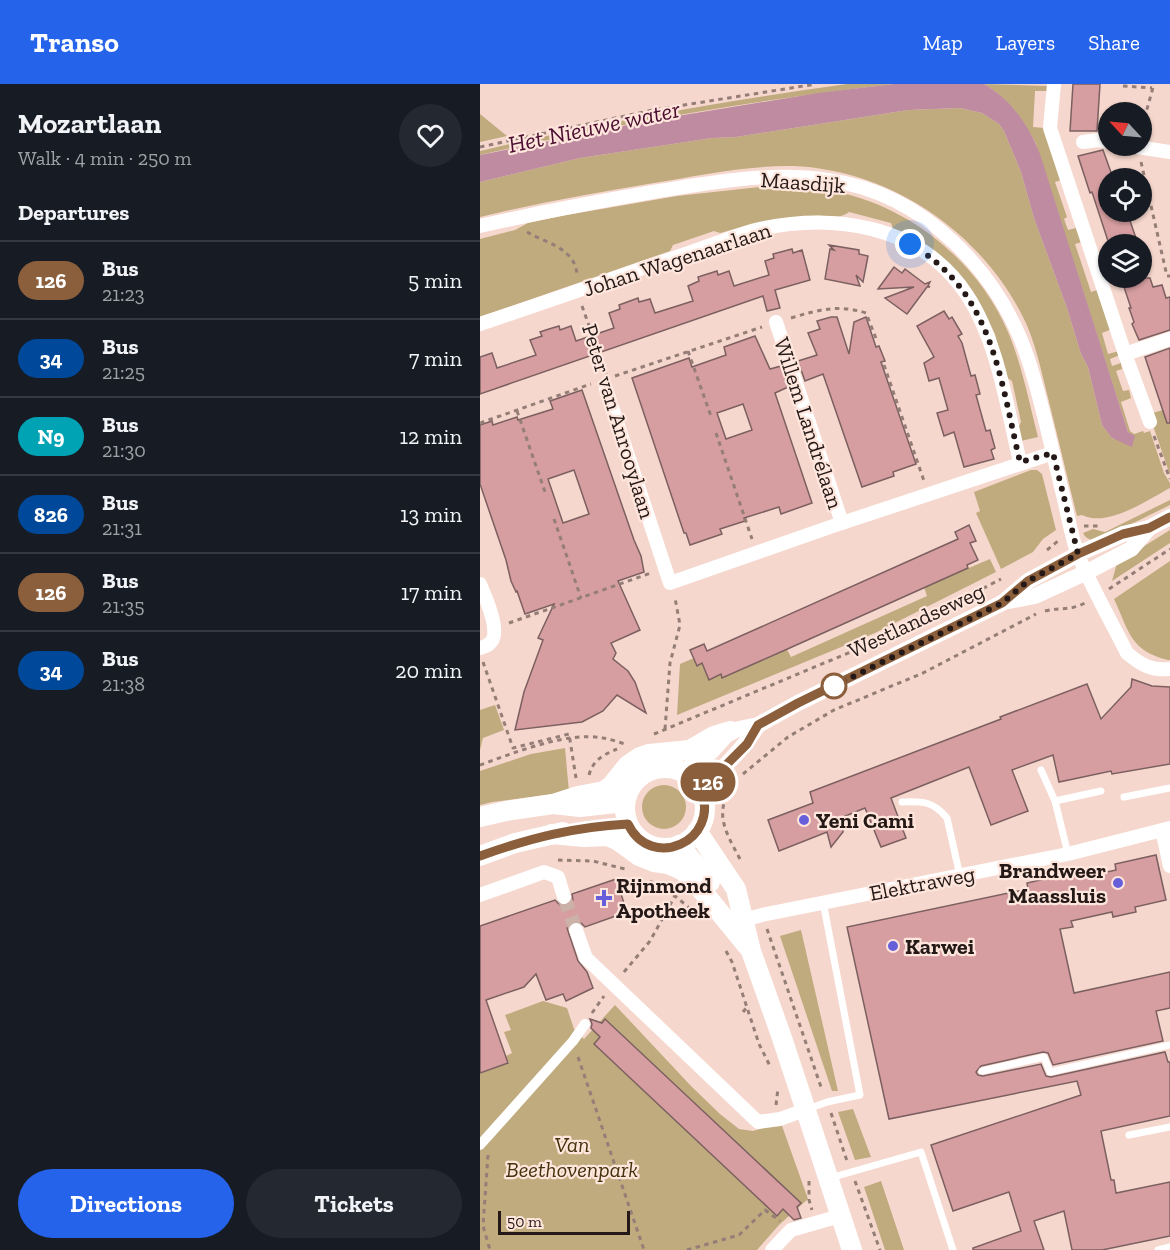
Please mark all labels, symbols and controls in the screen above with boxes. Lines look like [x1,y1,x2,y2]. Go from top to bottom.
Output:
text: Transo [30,26,119,59]
text: Map [923,30,963,55]
text: Layers [996,30,1055,55]
text: Share [1088,30,1140,55]
water label: Het Nieuwe water [505,94,683,159]
north arrow [1098,102,1152,156]
map controls [1098,102,1152,288]
button: heart [399,104,462,167]
text: Mozartlaan [18,107,161,140]
text: Walk · 4 min · 250 m [18,146,192,170]
street label: Maasdijk [759,166,847,199]
button: locate [1098,168,1152,222]
text: Departures [18,199,129,226]
street label: Johan Wagenaarlaan [580,216,775,303]
your location [895,229,925,259]
button: layers [1098,234,1152,288]
text: Bus [102,255,139,282]
text: 5 min [408,267,462,294]
text: 126 [35,268,67,293]
text: 21:23 [102,282,145,306]
street label: Peter van Anrooylaan [576,321,661,522]
text: Bus [102,333,139,360]
street label: Willem Landrélaan [768,334,849,513]
text: 7 min [409,345,462,372]
text: 34 [39,346,63,371]
text: 21:25 [102,360,145,384]
text: Bus [102,411,139,438]
text: 12 min [399,423,462,450]
text: N9 [38,424,64,449]
text: 21:30 [102,438,146,462]
text: Bus [102,489,139,516]
text: 13 min [400,501,462,528]
text: 826 [34,502,68,527]
text: 21:31 [102,516,142,540]
text: Bus [102,567,139,594]
street label: Westlandseweg [844,577,989,664]
text: 17 min [401,579,462,606]
text: 126 [35,580,67,605]
text: 21:35 [102,594,145,618]
text: Bus [102,645,139,672]
text: 20 min [395,657,462,684]
text: 34 [39,658,63,683]
text: 21:38 [102,672,145,696]
unlabelled marker [821,673,847,699]
line badge: 126 [674,762,742,802]
text: 126 [692,770,724,795]
place label: Yeni Cami [816,807,915,834]
marker: Yeni Cami [797,813,811,827]
place label: Brandweer Maassluis [999,857,1106,909]
street label: Elektraweg [867,860,977,907]
place label: Rijnmond Apotheek [616,872,712,924]
marker: Brandweer Maassluis [1111,876,1125,890]
marker: Rijnmond Apotheek [597,891,611,905]
place label: Karwei [905,933,975,960]
marker: Karwei [886,939,900,953]
park label: Van Beethovenpark [506,1131,638,1183]
button: Directions [18,1169,234,1238]
button: Tickets [246,1169,462,1238]
scale bar [498,1208,630,1236]
text: 50 m [507,1212,542,1231]

